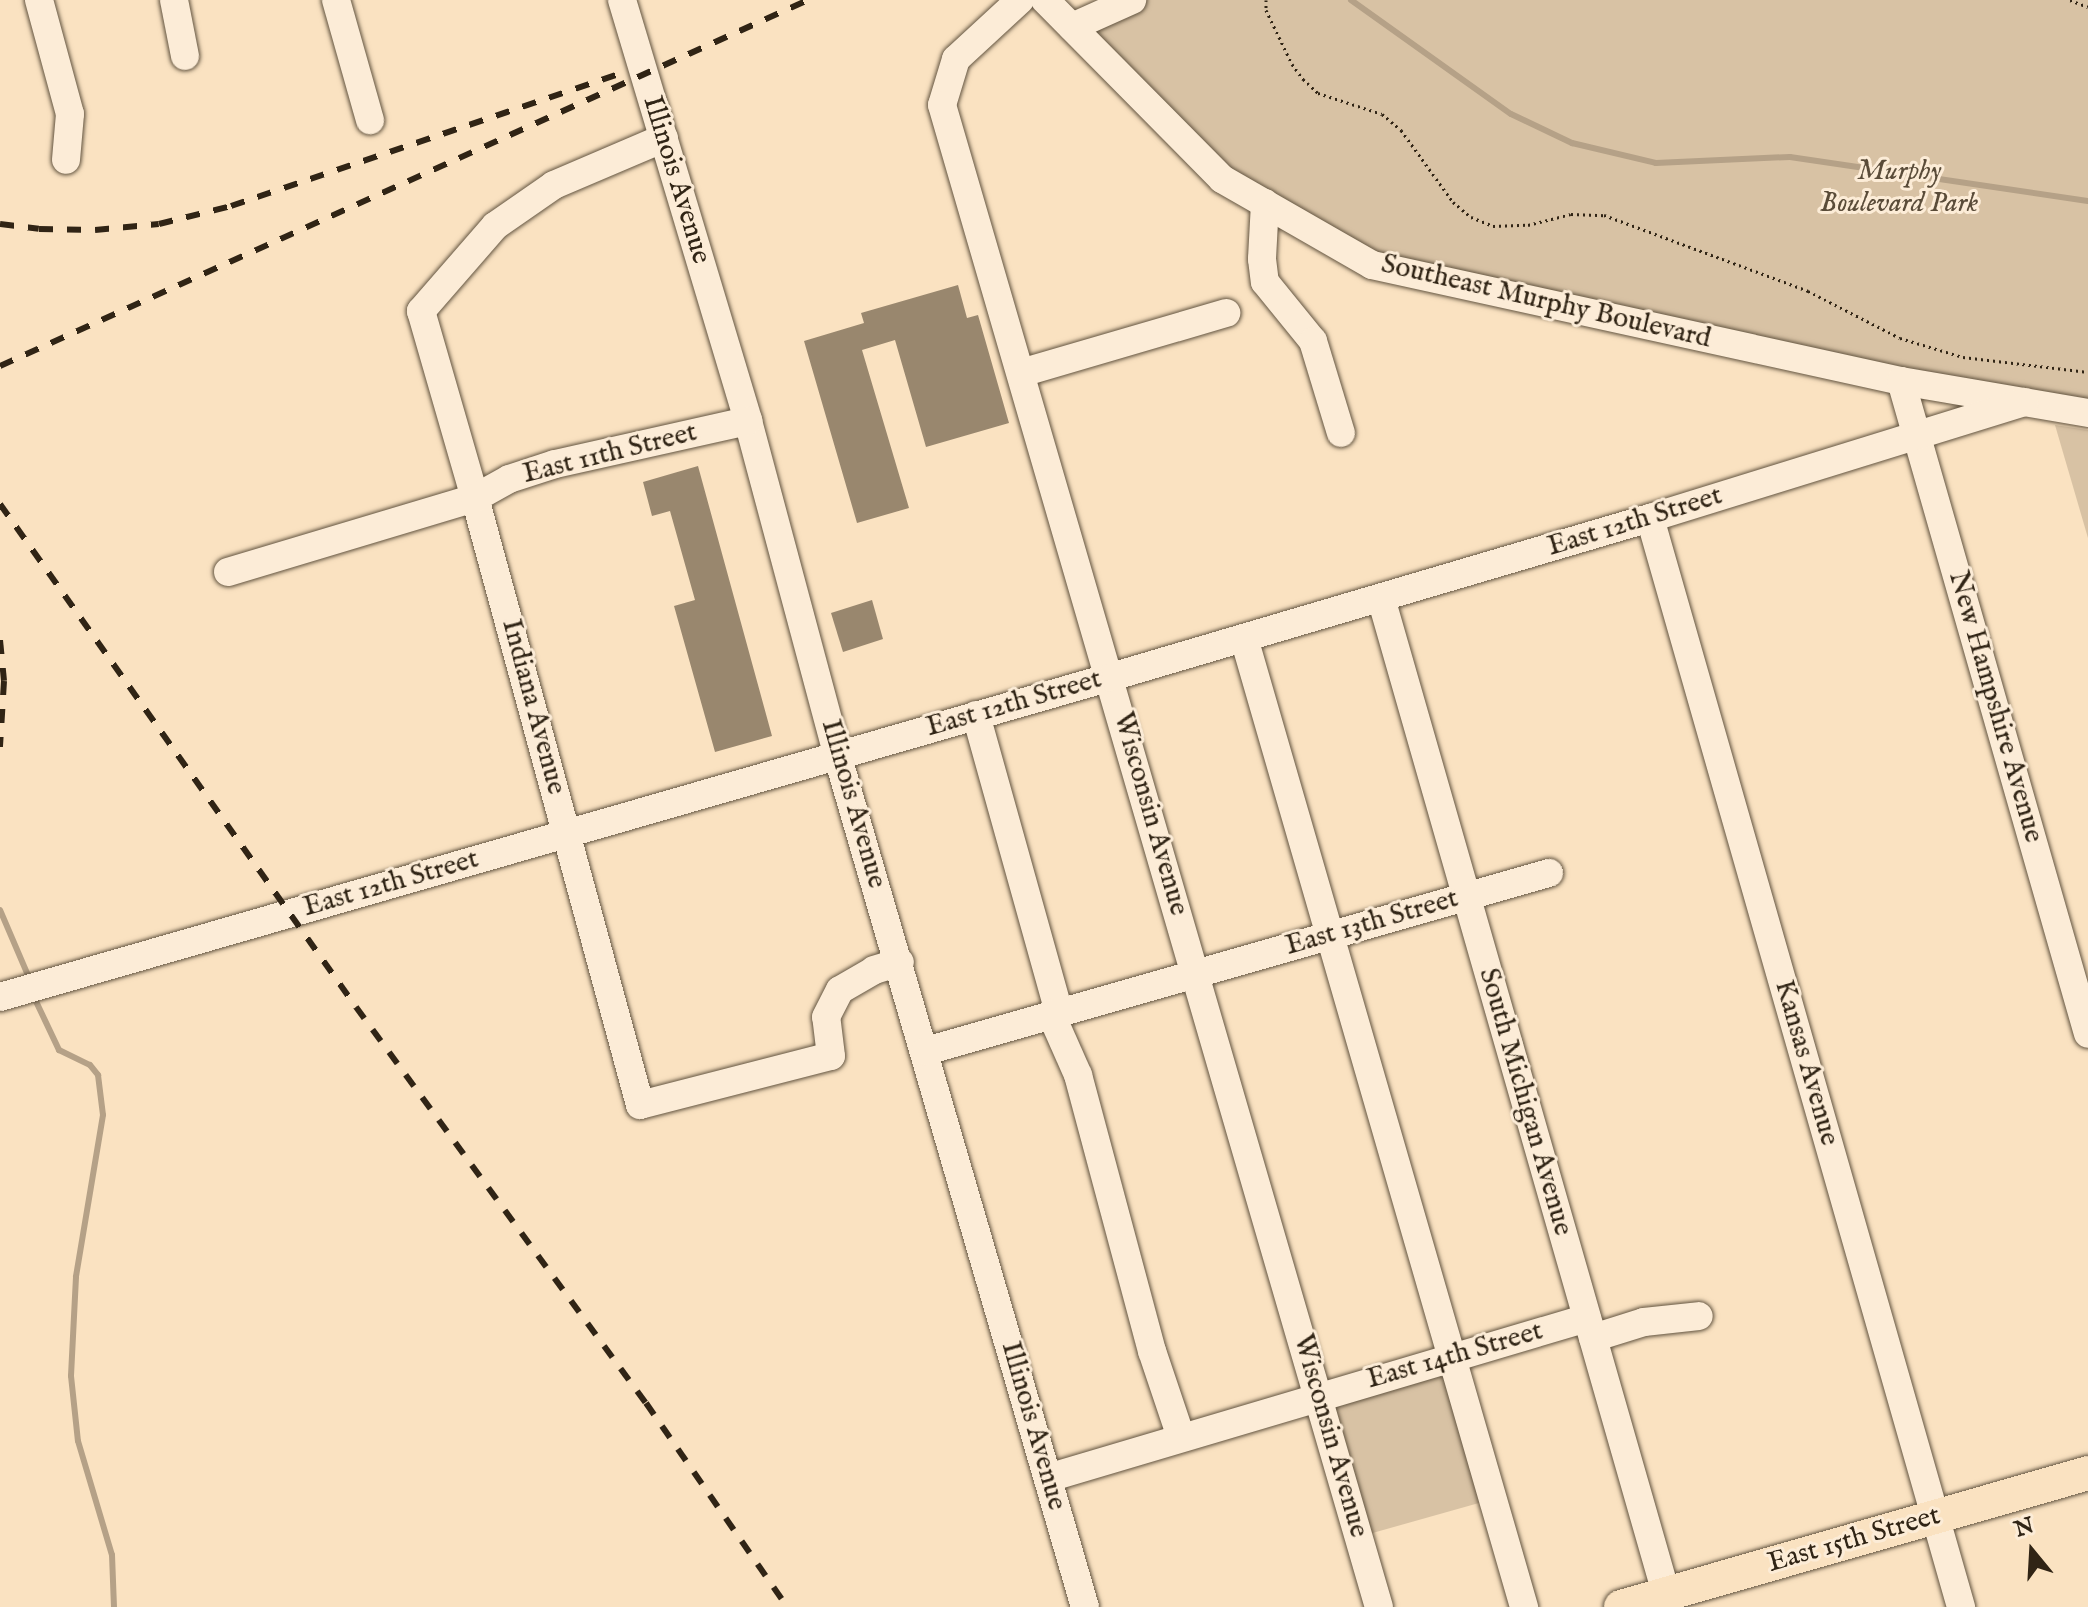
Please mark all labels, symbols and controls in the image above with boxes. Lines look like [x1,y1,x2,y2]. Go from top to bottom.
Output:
street label: Illinois Avenue [635,92,717,268]
park label: Murphy Boulevard Park [1820,155,1978,221]
street label: Southeast Murphy Boulevard [1378,248,1714,356]
street label: East 11th Street [520,416,700,492]
street label: East 12th Street [1544,480,1726,564]
street label: New Hampshire Avenue [1940,567,2050,847]
street label: Indiana Avenue [493,616,573,798]
street label: East 12th Street [922,663,1106,745]
street label: Wisconsin Avenue [1105,708,1195,920]
street label: Illinois Avenue [813,716,893,892]
street label: East 12th Street [299,843,483,925]
street label: East 13th Street [1282,882,1462,964]
street label: South Michigan Avenue [1471,964,1579,1240]
street label: Kansas Avenue [1766,976,1846,1150]
street label: East 14th Street [1363,1315,1547,1397]
street label: Wisconsin Avenue [1285,1330,1375,1542]
street label: Illinois Avenue [993,1338,1073,1514]
street label: East 15th Street [1764,1499,1944,1581]
north arrow [1992,1511,2072,1591]
text: N [2011,1512,2038,1544]

